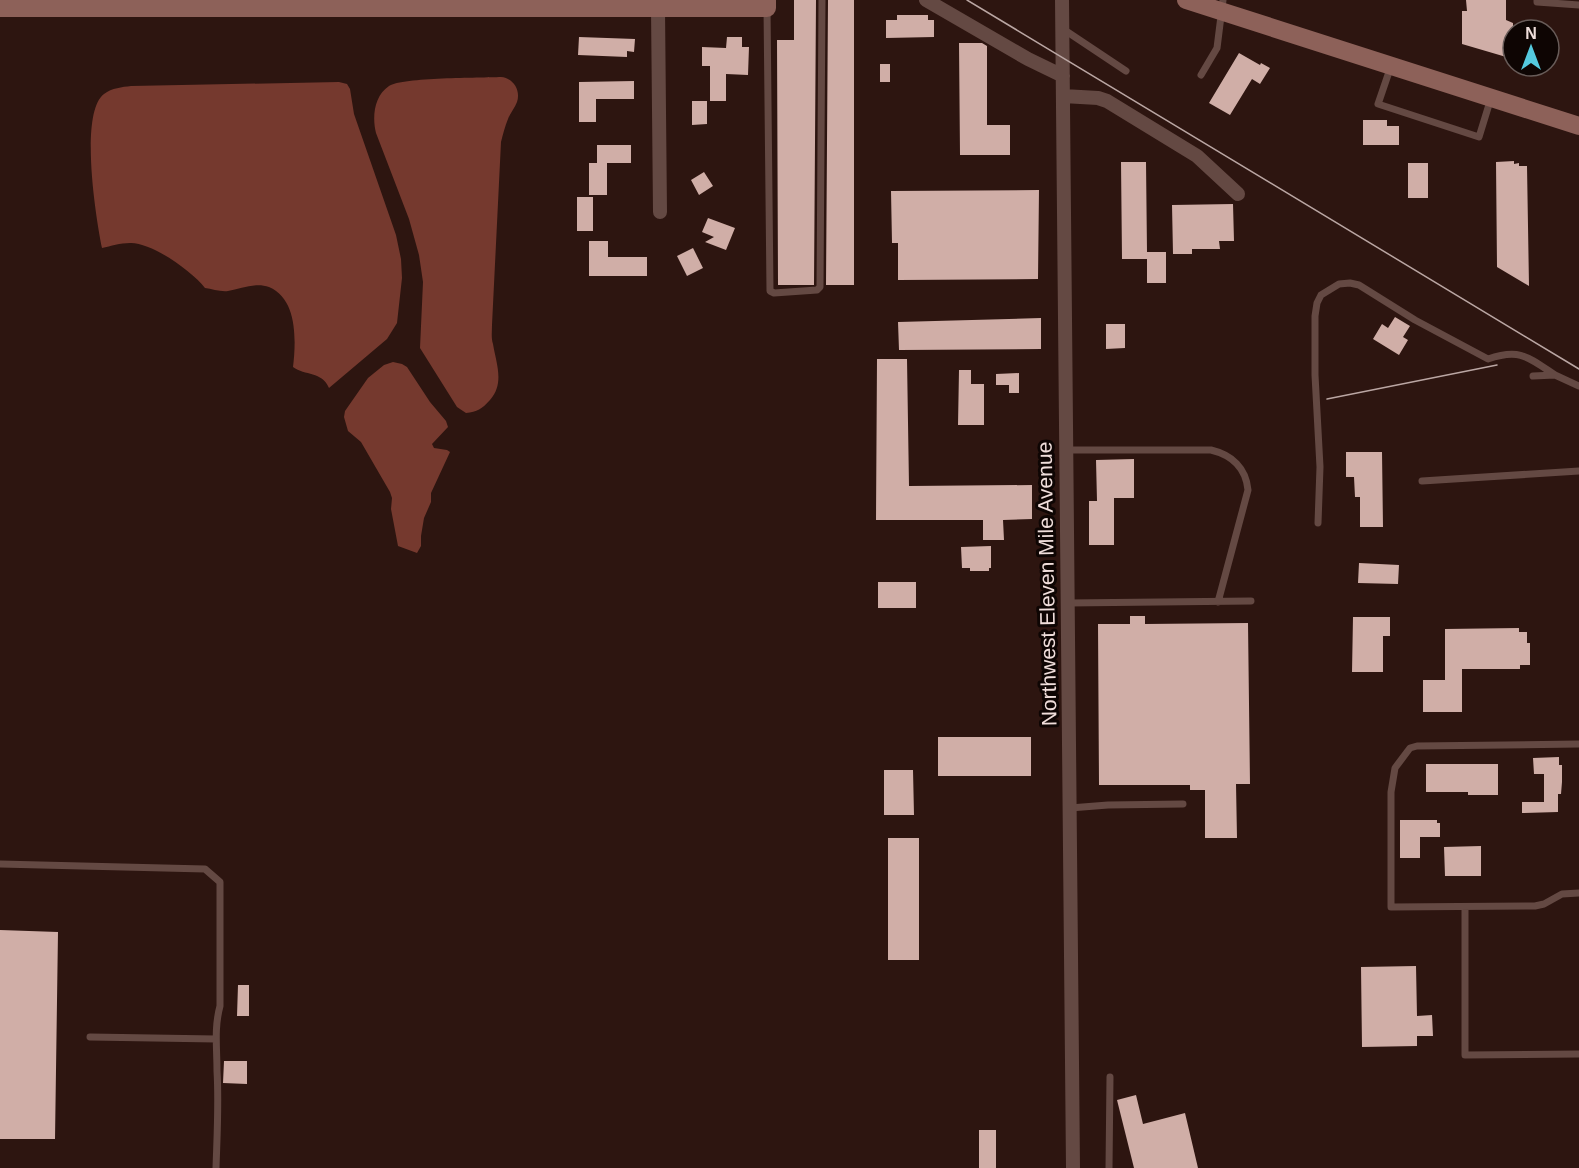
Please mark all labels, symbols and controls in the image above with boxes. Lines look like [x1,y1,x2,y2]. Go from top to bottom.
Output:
north arrow [1501,18,1561,78]
text: N [1525,25,1537,42]
street label: Northwest Eleven Mile Avenue [1033,442,1060,726]

